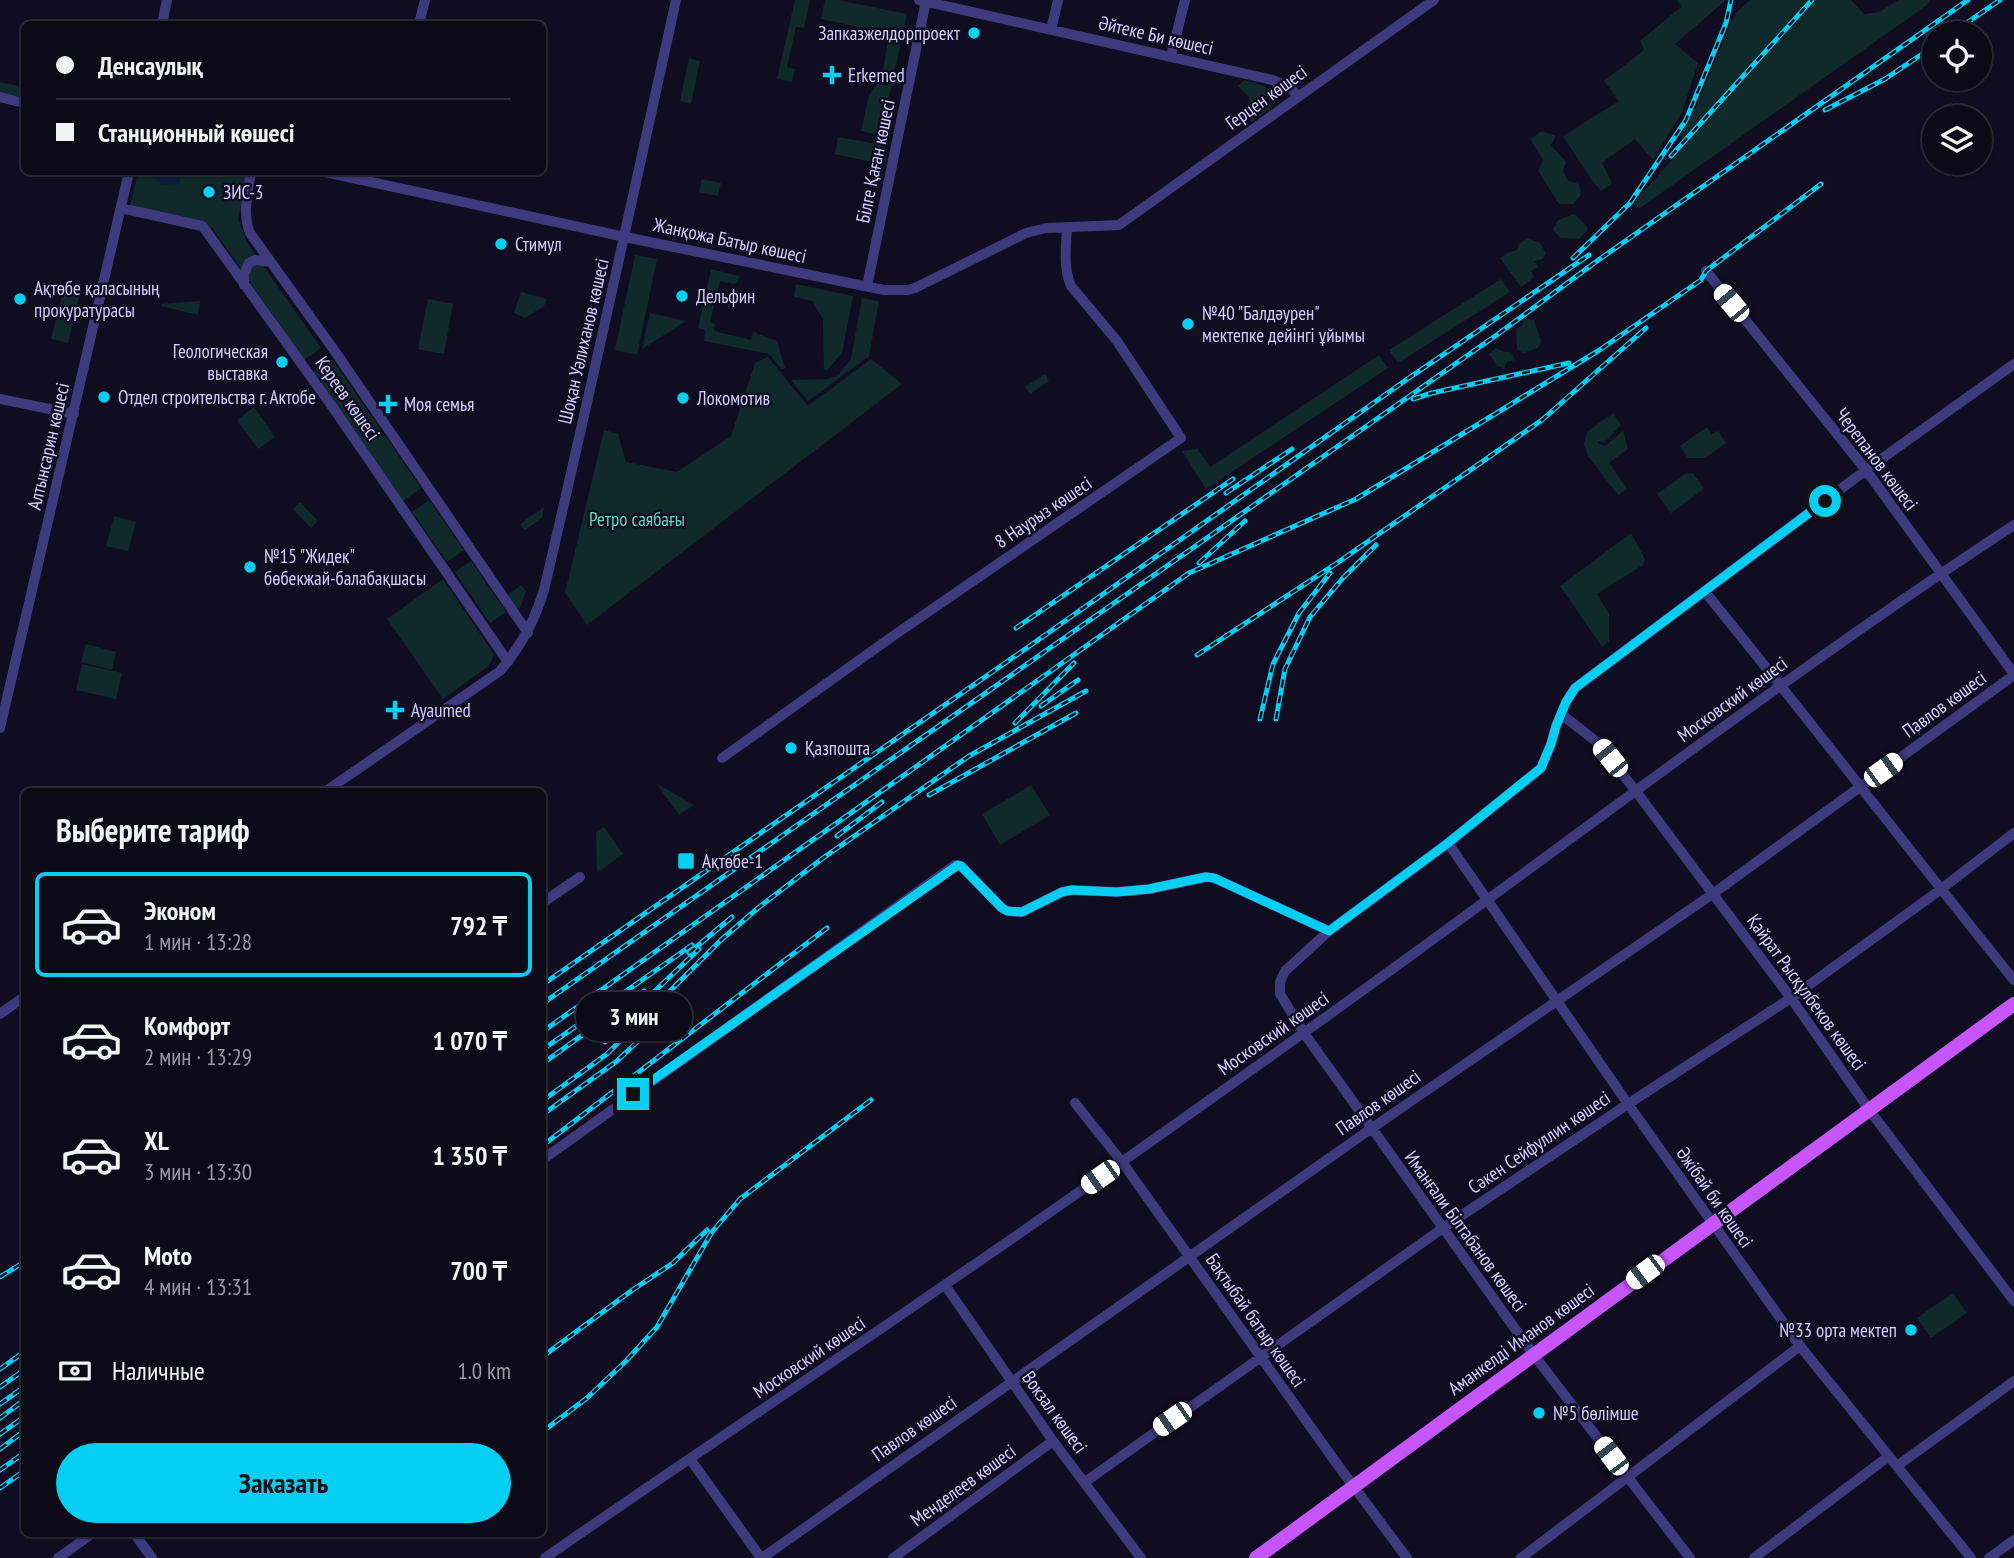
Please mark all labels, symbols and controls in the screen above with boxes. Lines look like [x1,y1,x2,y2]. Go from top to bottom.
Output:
street label: Әйтеке Би көшесі [1096,10,1216,60]
place label: Запказжелдорпроект [818,21,961,45]
map controls [1922,21,1992,175]
button: locate [1922,21,1992,91]
marker: Запказжелдорпроект [966,25,982,41]
text: Денсаулық [98,49,203,82]
street label: Герцен көшесі [1221,59,1311,135]
place label: Erkemed [848,63,905,87]
marker: Erkemed [822,65,842,85]
street label: Білге Қаған көшесі [850,97,900,225]
button: layers [1922,105,1992,175]
text: Станционный көшесі [98,116,295,149]
place label: ЗИС-3 [223,180,263,204]
marker: ЗИС-3 [201,184,217,200]
street label: Жанқожа Батыр көшесі [650,212,809,268]
place label: Стимул [515,232,562,256]
marker: Стимул [493,236,509,252]
street label: Шоқан Уәлиханов көшесі [552,256,614,426]
place label: Ақтөбе қаласының прокуратурасы [34,276,160,322]
car [1710,280,1753,326]
place label: Дельфин [696,284,755,308]
marker: Дельфин [674,288,690,304]
marker: Ақтөбе қаласының прокуратурасы [12,291,28,307]
place label: №40 "Балдәурен" мектепке дейінгі ұйымы [1202,301,1365,347]
marker: №40 "Балдәурен" мектепке дейінгі ұйымы [1180,316,1196,332]
place label: Геологическая выставка [173,339,268,385]
street label: Кереев көшесі [310,351,386,445]
marker: Геологическая выставка [274,354,290,370]
street label: Алтынсарин көшесі [22,380,74,512]
place label: Отдел строительства г. Актобе [118,385,316,409]
place label: Локомотив [696,386,770,410]
marker: Отдел строительства г. Актобе [96,389,112,405]
marker: Локомотив [675,390,691,406]
place label: Моя семья [404,392,474,416]
marker: Моя семья [378,394,398,414]
street label: Черепанов көшесі [1831,403,1923,515]
street label: 8 Наурыз көшесі [990,471,1096,553]
route start [1809,485,1841,517]
park label: Ретро саябағы [589,507,685,531]
place label: №15 "Жидек" бөбекжай-балабақшасы [264,544,426,590]
marker: №15 "Жидек" бөбекжай-балабақшасы [242,559,258,575]
street label: Московский көшесі [1672,651,1792,747]
street label: Павлов көшесі [1897,665,1991,743]
place label: Ayaumed [411,698,471,722]
marker: Ayaumed [385,700,405,720]
car [1589,735,1632,781]
place label: Қазпошта [805,736,870,760]
marker: Қазпошта [783,740,799,756]
car [1860,749,1907,791]
text: Выберите тариф [56,809,250,851]
place label: Ақтөбе-1 [702,849,763,873]
marker: Ақтөбе-1 [676,851,696,871]
icon: car [60,893,123,956]
text: Эконом [144,894,216,927]
text: 792 ₸ [450,909,507,942]
street label: Қайрат Рысқұлбеков көшесі [1742,909,1872,1075]
text: 1 мин · 13:28 [144,927,252,956]
street label: Московский көшесі [1213,986,1333,1080]
callout: 3 мин [575,992,691,1042]
text: 3 мин [609,1002,659,1031]
icon: car [60,1008,123,1071]
text: Комфорт [144,1009,230,1042]
text: 1 070 ₸ [432,1024,507,1057]
text: 2 мин · 13:29 [144,1042,252,1071]
street label: Павлов көшесі [1331,1064,1425,1140]
route end [617,1078,649,1110]
street label: Сәкен Сейфуллин көшесі [1463,1085,1615,1199]
icon: car [60,1123,123,1186]
text: XL [144,1124,169,1157]
text: 1 350 ₸ [432,1139,507,1172]
street label: Әжібай би көшесі [1671,1142,1759,1252]
street label: Иманғали Білтабанов көшесі [1400,1146,1532,1316]
car [1077,1156,1124,1198]
text: 3 мин · 13:30 [144,1157,252,1186]
icon: car [60,1238,123,1301]
text: Moto [144,1239,192,1272]
street label: Бақтыбай батыр көшесі [1201,1248,1311,1392]
car [1622,1251,1669,1293]
text: 700 ₸ [450,1254,507,1287]
text: 4 мин · 13:31 [144,1272,252,1301]
street label: Аманкелді Иманов көшесі [1443,1278,1599,1400]
street label: Московский көшесі [748,1311,870,1403]
place label: №33 орта мектеп [1779,1318,1897,1342]
marker: №33 орта мектеп [1903,1322,1919,1338]
icon: cash [56,1352,94,1390]
text: Наличные [112,1354,205,1387]
text: 1.0 km [457,1356,511,1385]
street label: Вокзал көшесі [1017,1366,1093,1458]
street label: Павлов көшесі [867,1390,961,1466]
car [1149,1398,1196,1440]
place label: №5 бөлімше [1553,1401,1639,1425]
marker: №5 бөлімше [1531,1405,1547,1421]
car [1590,1433,1633,1479]
street label: Менделеев көшесі [906,1439,1020,1531]
button: Заказать [56,1443,511,1523]

